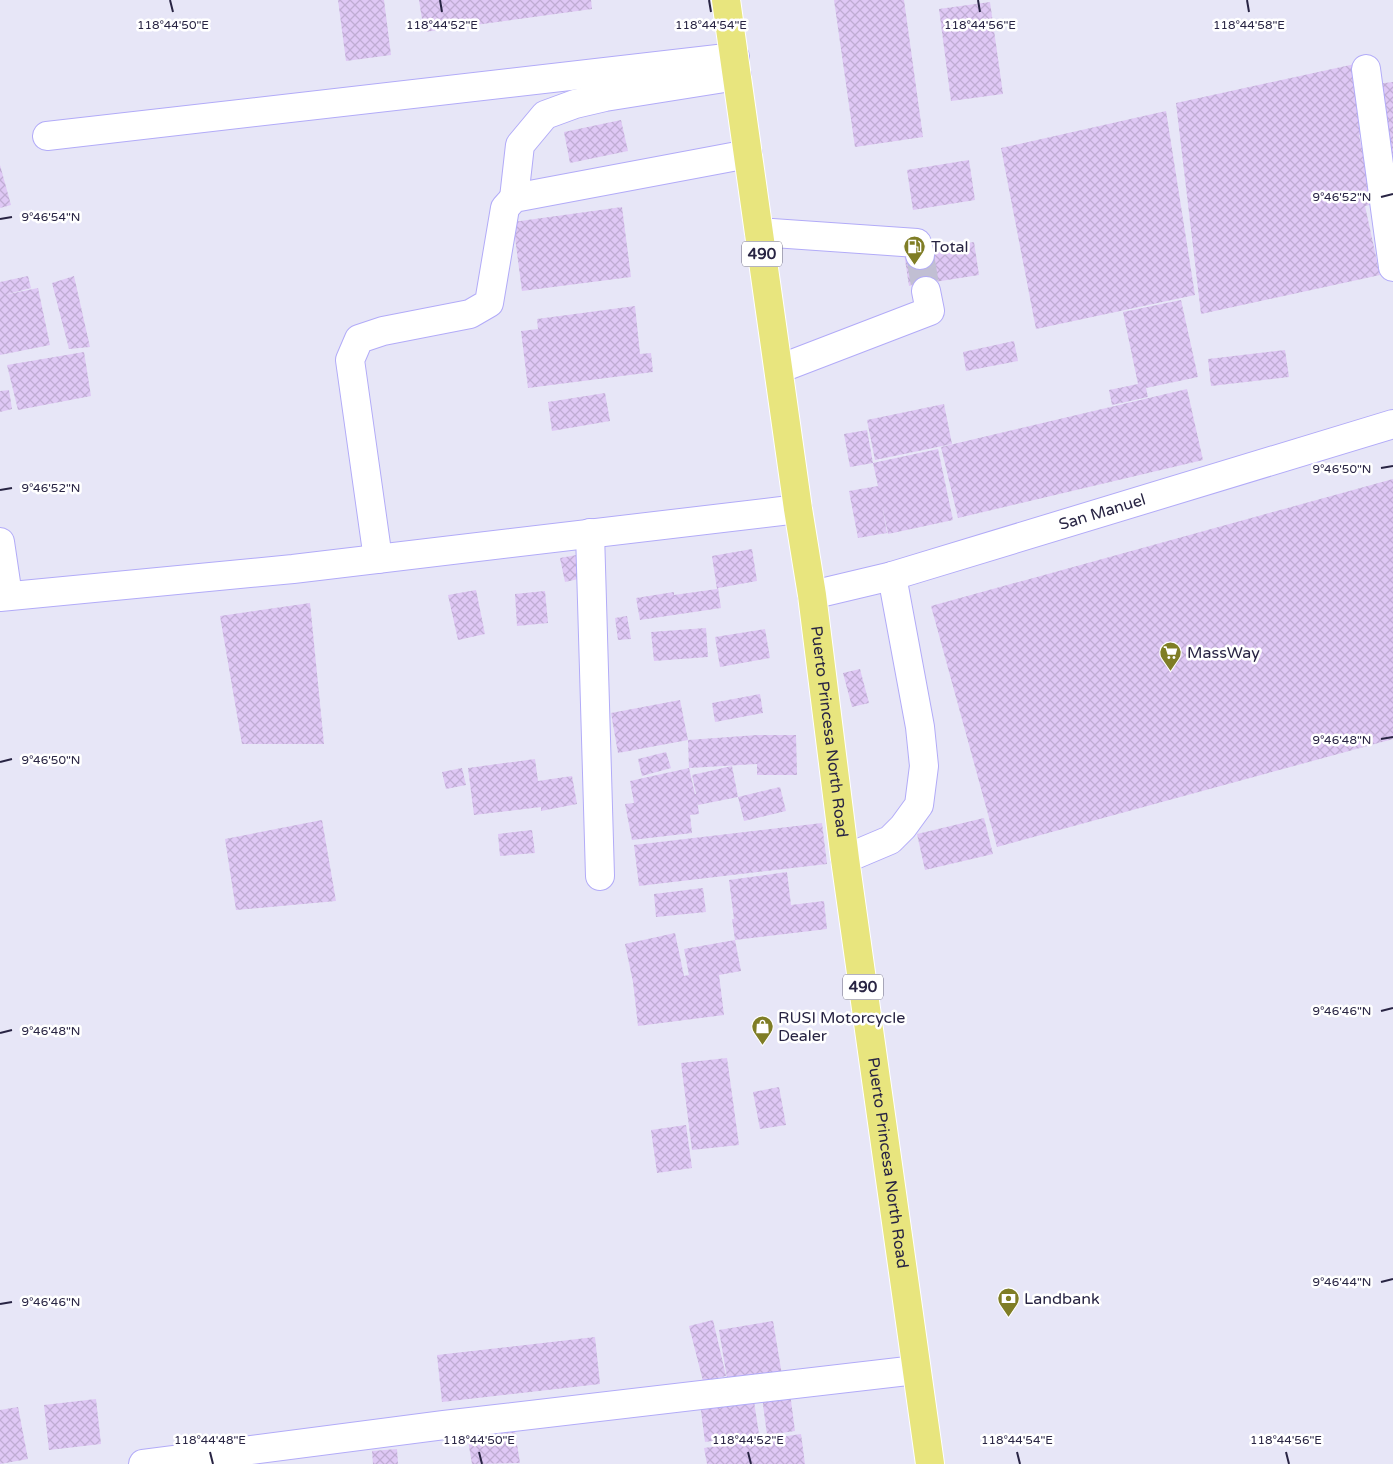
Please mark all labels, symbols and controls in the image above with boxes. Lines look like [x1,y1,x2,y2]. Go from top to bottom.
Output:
text: 118°44'50"E [137,18,209,32]
text: 118°44'52"E [406,18,478,32]
text: 118°44'54"E [675,18,747,32]
text: 118°44'56"E [944,18,1016,32]
text: 118°44'58"E [1213,18,1285,32]
text: 9°46'52"N [1313,190,1371,204]
text: 9°46'54"N [22,210,80,224]
fuel station icon: Total [903,235,927,266]
place label: Total [931,237,968,257]
road number: 490 [742,242,782,266]
text: 9°46'50"N [1313,462,1371,476]
text: 9°46'52"N [22,481,80,495]
street label: San Manuel [1056,490,1148,535]
street label: Puerto Princesa North Road [806,625,852,839]
supermarket icon: MassWay [1159,641,1183,672]
place label: MassWay [1187,643,1260,663]
text: 9°46'48"N [1313,733,1371,747]
text: 9°46'50"N [22,753,80,767]
road number: 490 [843,974,883,1000]
text: 9°46'46"N [1313,1004,1371,1018]
place label: RUSI Motorcycle Dealer [778,1008,905,1046]
shop icon: RUSI Motorcycle Dealer [750,1015,774,1046]
text: 9°46'48"N [22,1024,80,1038]
street label: Puerto Princesa North Road [863,1056,912,1270]
text: 9°46'44"N [1313,1275,1371,1289]
bank icon: Landbank [996,1287,1020,1318]
place label: Landbank [1024,1289,1100,1309]
text: 9°46'46"N [22,1295,80,1309]
text: 118°44'48"E [174,1433,246,1447]
text: 118°44'50"E [443,1433,515,1447]
text: 118°44'52"E [712,1433,784,1447]
text: 118°44'54"E [981,1433,1053,1447]
text: 118°44'56"E [1250,1433,1322,1447]

